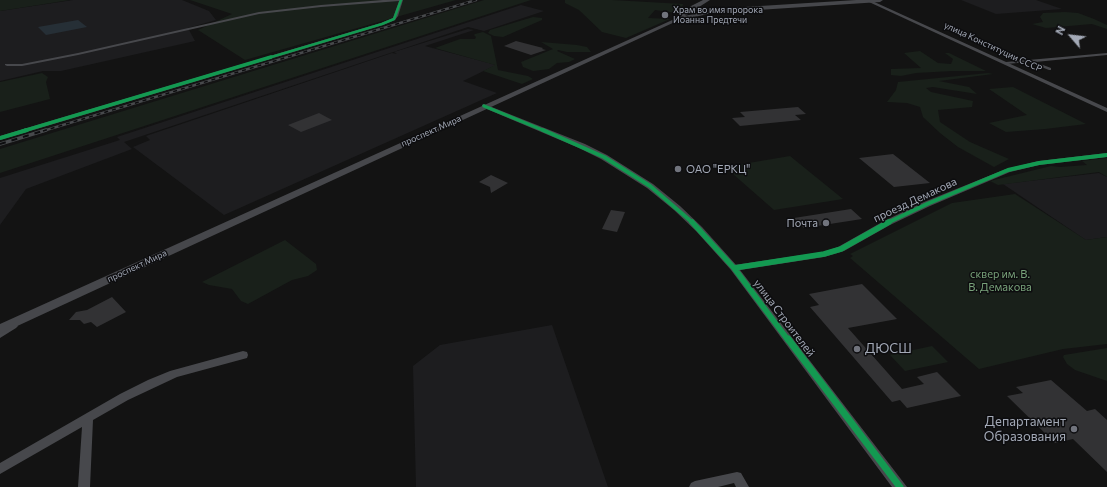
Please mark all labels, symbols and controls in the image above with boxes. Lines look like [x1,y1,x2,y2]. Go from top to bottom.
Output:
place label: Храм во имя пророка Иоанна Предтечи [673,5,763,26]
marker: Храм во имя пророка Иоанна Предтечи [660,10,670,20]
north arrow [1051,16,1091,56]
street label: улица Конституции СССР [942,20,1044,74]
text: N [1052,23,1068,37]
street label: проспект Мира [399,113,463,149]
place label: ОАО "ЕРКЦ" [686,162,750,176]
marker: ОАО "ЕРКЦ" [673,164,683,174]
street label: проезд Демакова [871,175,959,225]
place label: Почта [786,216,818,230]
marker: Почта [821,218,831,228]
street label: проспект Мира [105,247,169,285]
park label: сквер им. В. В. Демакова [968,267,1032,293]
street label: улица Строителей [751,277,817,359]
place label: ДЮСШ [865,341,912,357]
marker: ДЮСШ [852,344,862,354]
place label: Департамент Образования [984,414,1066,445]
marker: Департамент Образования [1069,424,1079,434]

